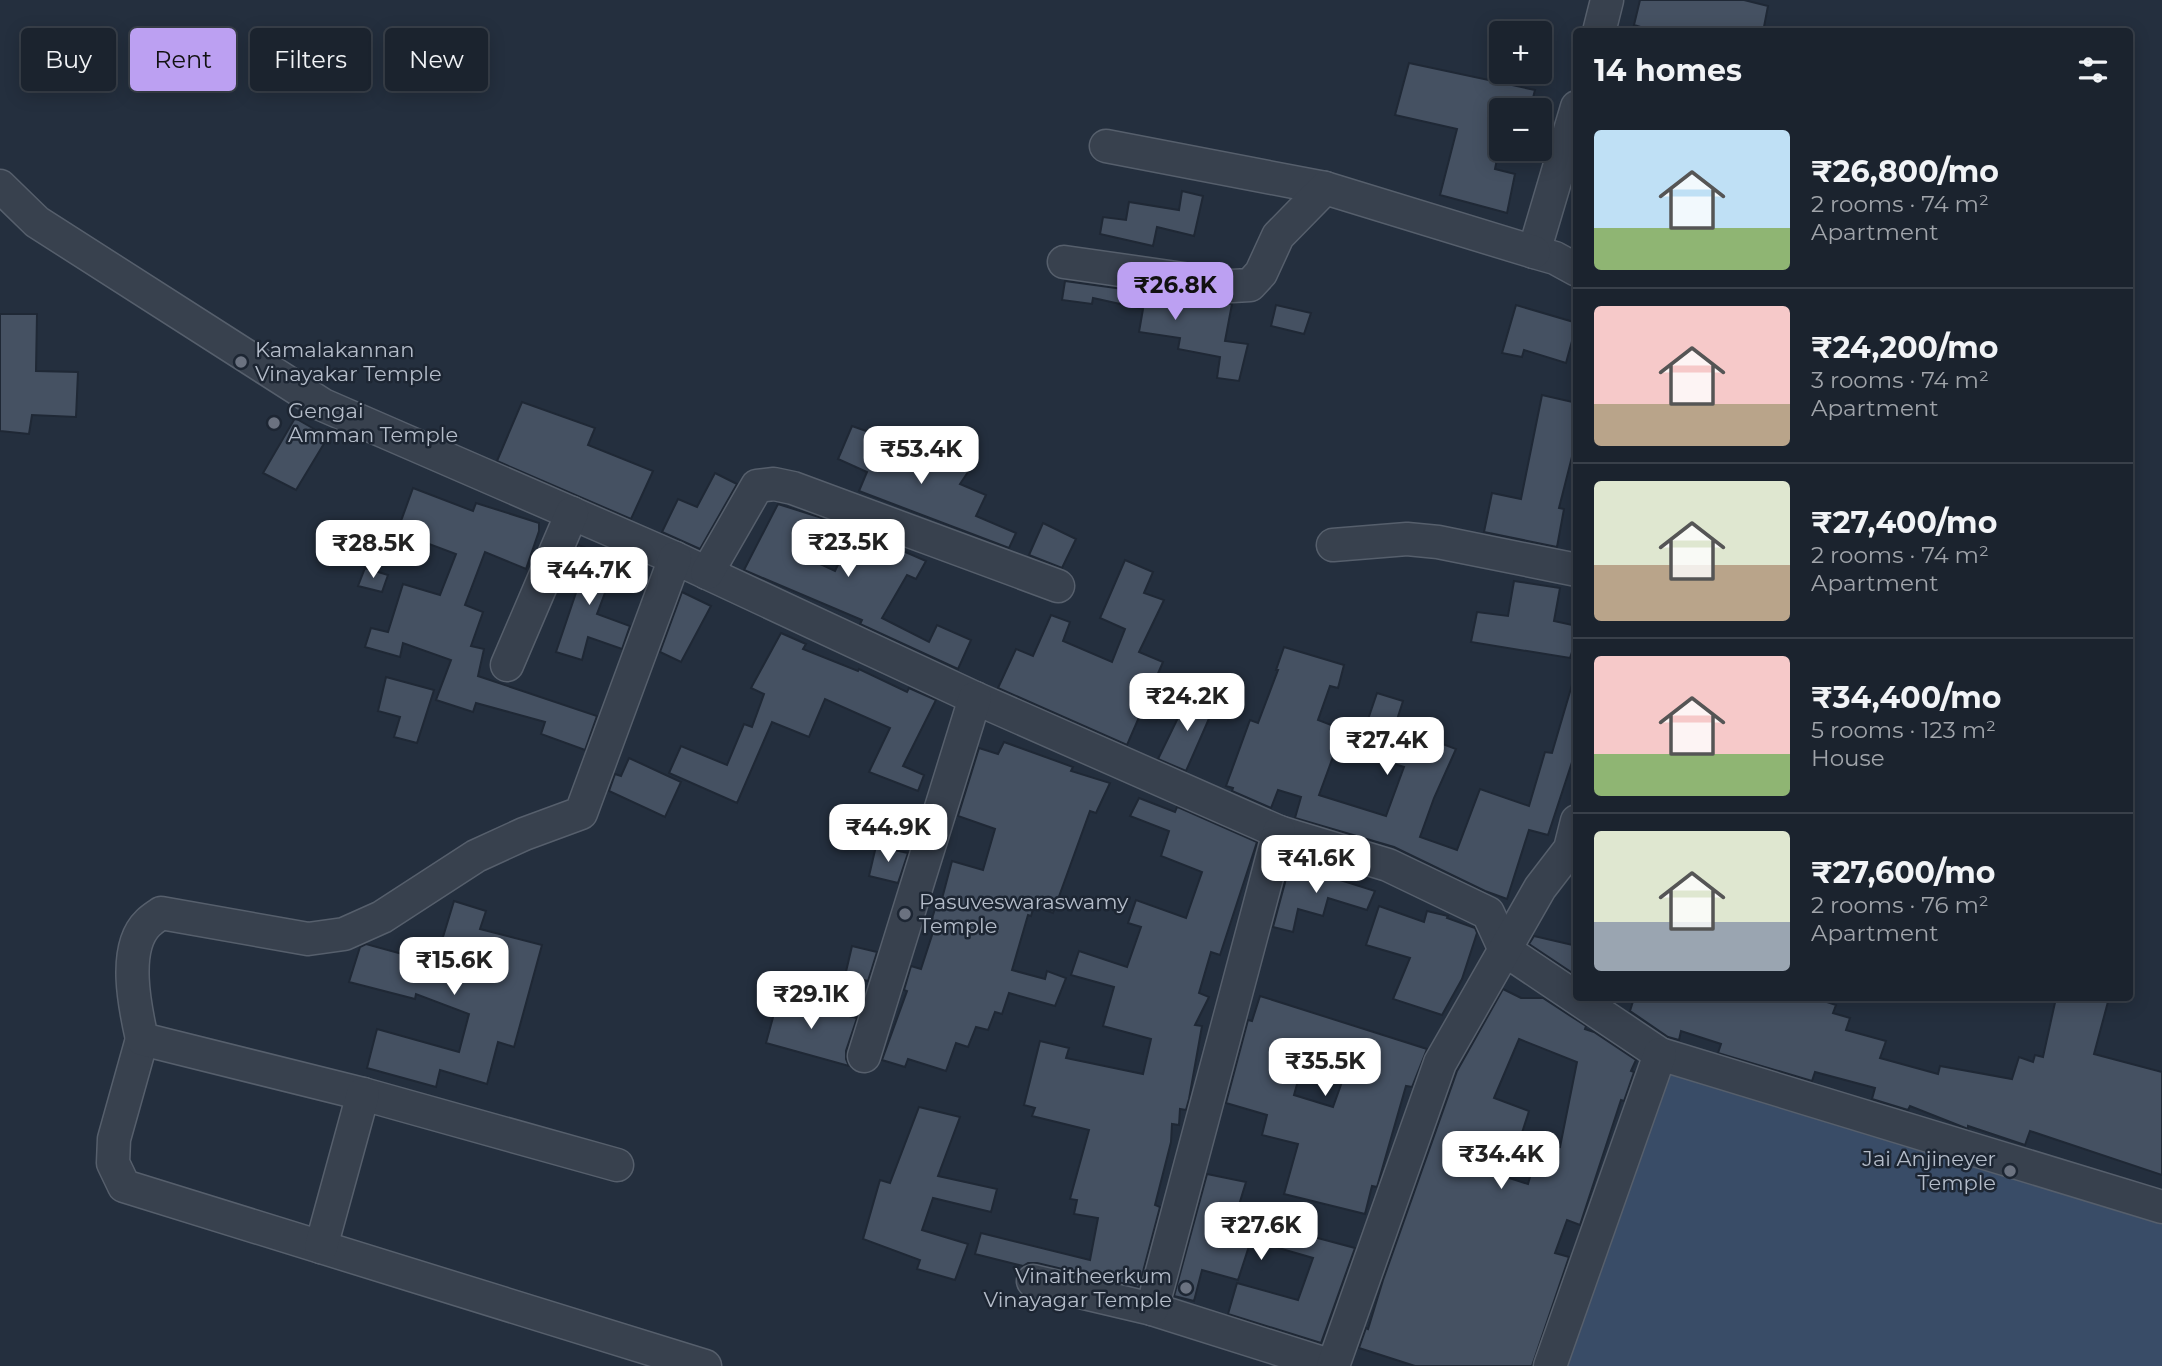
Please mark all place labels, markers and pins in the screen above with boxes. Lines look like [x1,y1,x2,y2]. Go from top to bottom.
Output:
pin: ₹26.8K [1118,262,1232,322]
place label: Kamalakannan Vinayakar Temple [255,337,442,386]
marker: Kamalakannan Vinayakar Temple [233,354,249,370]
place label: Gengai Amman Temple [288,398,458,447]
marker: Gengai Amman Temple [266,415,282,431]
pin: ₹53.4K [864,426,978,486]
pin: ₹28.5K [316,520,430,580]
pin: ₹23.5K [791,520,905,579]
pin: ₹44.7K [532,548,646,607]
pin: ₹24.2K [1130,674,1244,733]
pin: ₹27.4K [1330,718,1444,777]
pin: ₹44.9K [831,804,945,864]
pin: ₹41.6K [1259,836,1373,895]
place label: Pasuveswaraswamy Temple [919,889,1129,938]
marker: Pasuveswaraswamy Temple [897,906,913,922]
pin: ₹15.6K [397,937,511,997]
pin: ₹29.1K [754,972,868,1031]
pin: ₹35.5K [1268,1038,1382,1098]
pin: ₹34.4K [1444,1132,1558,1191]
place label: Jai Anjineyer Temple [1861,1146,1996,1195]
marker: Jai Anjineyer Temple [2002,1163,2018,1179]
pin: ₹27.6K [1204,1202,1318,1262]
place label: Vinaitheerkum Vinayagar Temple [983,1263,1172,1312]
marker: Vinaitheerkum Vinayagar Temple [1178,1280,1194,1296]

